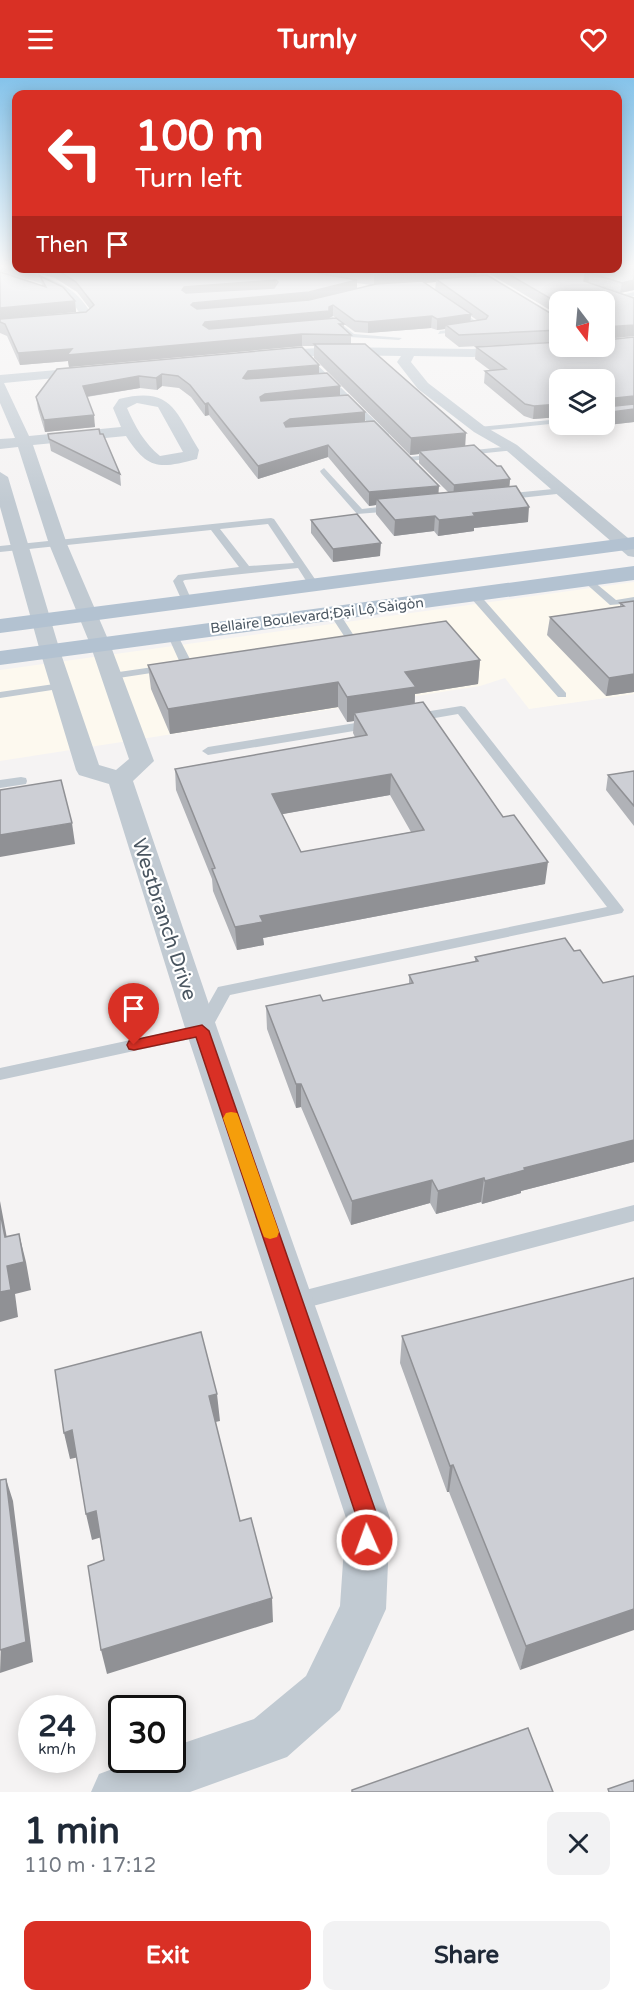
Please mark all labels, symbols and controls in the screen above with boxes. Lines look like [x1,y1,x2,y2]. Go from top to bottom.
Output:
icon: menu [24,23,57,56]
text: Turnly [277,23,357,56]
icon: heart [577,23,610,56]
text: 100 m [135,111,264,162]
icon: left [36,114,114,192]
text: Turn left [135,162,242,195]
icon: arrive [101,228,134,261]
text: Then [36,232,89,258]
north arrow [549,291,615,357]
map controls [549,291,615,435]
button: layers [549,369,615,435]
street label: Bellaire Boulevard;Đại Lộ Sàigòn [209,594,425,637]
street label: Westbranch Drive [127,835,202,1003]
pin [108,983,159,1045]
icon: arrive [117,992,150,1025]
position arrow [335,1508,399,1572]
speed limit sign: 30 [108,1695,186,1773]
text: 24 [38,1708,76,1745]
text: km/h [38,1740,76,1758]
text: 1 min [24,1810,120,1853]
button: close [547,1812,610,1875]
text: 110 m · 17:12 [24,1854,156,1878]
button: Exit [24,1921,311,1990]
button: Share [323,1921,610,1990]

